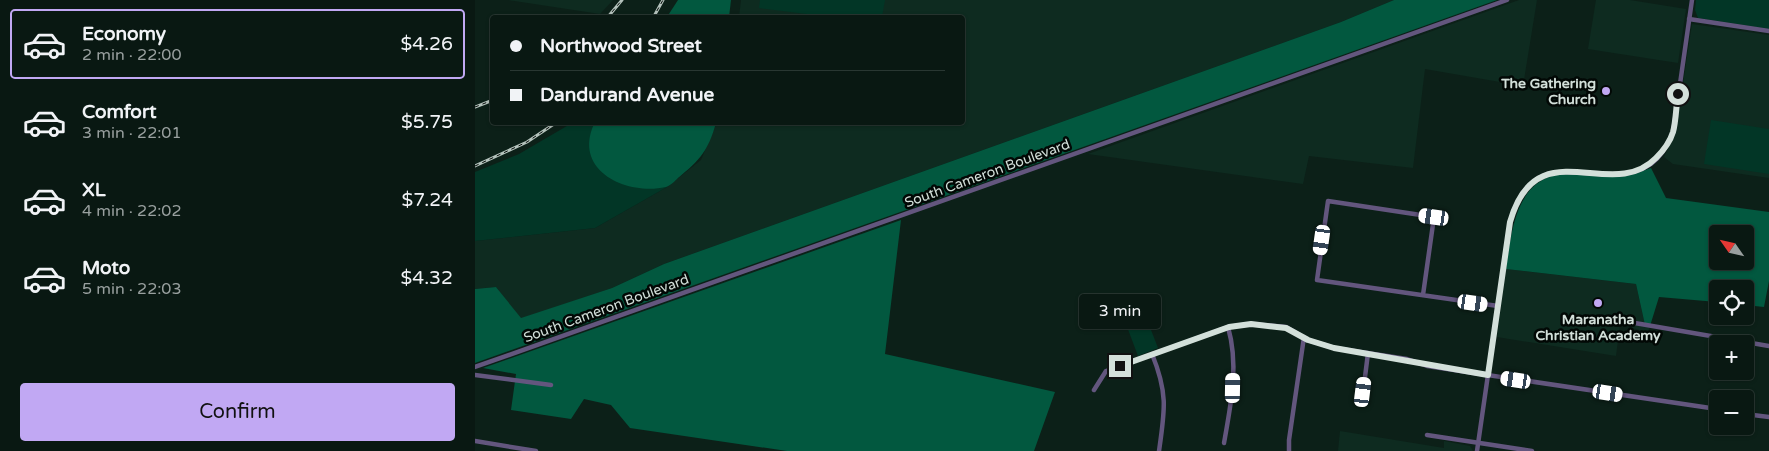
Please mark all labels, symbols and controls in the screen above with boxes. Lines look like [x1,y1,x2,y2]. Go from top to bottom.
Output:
icon: car [22,22,67,67]
text: Economy [82,23,166,45]
text: $4.26 [401,33,453,55]
text: Northwood Street [540,35,702,57]
text: 2 min · 22:00 [82,45,181,65]
place label: The Gathering Church [1500,75,1596,108]
route start [1667,83,1689,105]
text: Dandurand Avenue [540,84,714,106]
marker: The Gathering Church [1600,85,1612,97]
icon: car [22,100,67,145]
text: Comfort [82,101,156,123]
text: $5.75 [401,111,453,133]
text: 3 min · 22:01 [82,123,181,143]
street label: South Cameron Boulevard [902,136,1072,211]
icon: car [22,178,67,223]
text: XL [82,179,106,201]
text: $7.24 [402,189,453,211]
text: 4 min · 22:02 [82,201,181,221]
car [1418,207,1449,227]
car [1312,224,1331,256]
north arrow [1709,225,1754,270]
map controls [1709,225,1754,435]
icon: car [22,256,67,301]
text: Moto [82,257,130,279]
text: $4.32 [401,267,453,289]
street label: South Cameron Boulevard [521,271,691,346]
text: 5 min · 22:03 [82,279,181,299]
button: locate [1709,280,1754,325]
car [1457,293,1488,313]
callout: 3 min [1079,294,1161,328]
marker: Maranatha Christian Academy [1592,297,1604,309]
text: 3 min [1099,301,1141,321]
place label: Maranatha Christian Academy [1535,311,1661,344]
button: + [1709,335,1754,380]
route end [1109,355,1131,377]
car [1500,370,1531,390]
car [1225,373,1240,403]
car [1353,376,1372,408]
button: Confirm [20,383,455,441]
car [1592,383,1623,403]
button: − [1709,390,1754,435]

